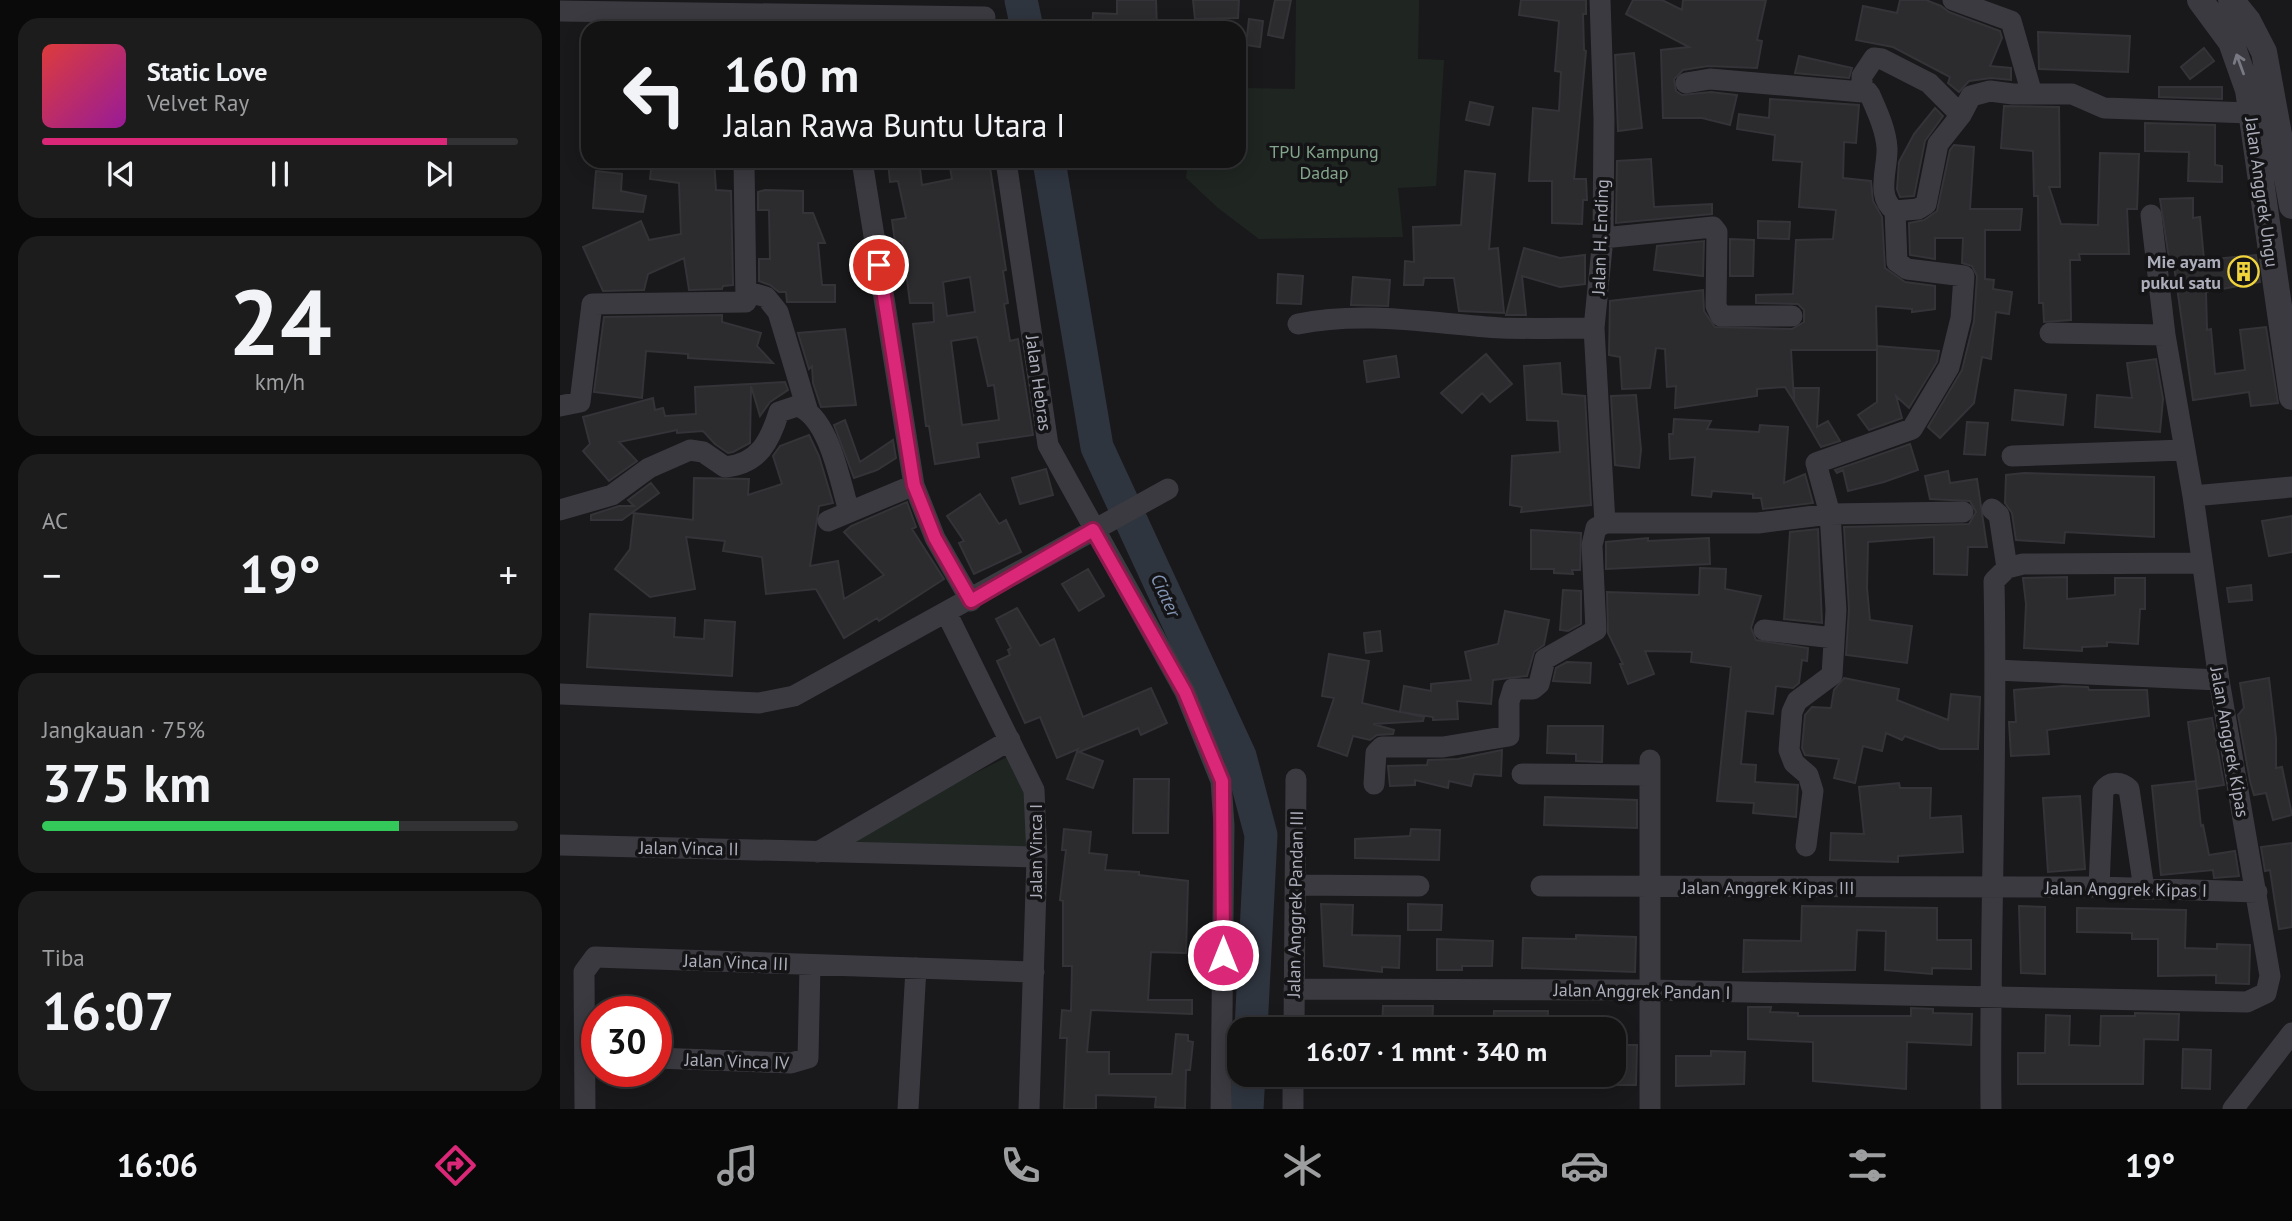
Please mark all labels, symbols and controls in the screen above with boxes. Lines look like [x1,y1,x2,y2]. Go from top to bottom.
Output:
text: 160 m [724,42,859,106]
icon: left [609,49,700,140]
one-way arrow [2233,53,2245,75]
text: Static Love [147,55,268,88]
text: Velvet Ray [147,88,249,117]
text: Jalan Rawa Buntu Utara I [724,104,1065,146]
street label: Jalan Anggrek Ungu [2240,115,2284,268]
park label: TPU Kampung Dadap [1269,140,1379,184]
icon: previous [102,155,140,193]
icon: pause [261,155,299,193]
icon: next [420,155,458,193]
street label: Jalan H. Ending [1586,179,1614,296]
pin [849,235,909,295]
icon: arrive [860,246,898,284]
place label: Mie ayam pukul satu [2141,250,2221,294]
building icon: Mie ayam pukul satu [2227,254,2261,288]
text: 24 [228,262,332,380]
street label: Jalan Hebras [1021,333,1057,432]
text: km/h [255,367,305,396]
text: AC [42,506,68,535]
text: 19° [239,540,321,607]
text: − [42,550,61,599]
text: + [499,550,518,599]
water label: Ciater [1146,570,1187,622]
street label: Jalan Anggrek Kipas [2205,664,2255,819]
text: Jangkauan · 75% [42,715,205,744]
text: 375 km [42,749,211,816]
street label: Jalan Vinca I [1024,804,1047,899]
street label: Jalan Anggrek Pandan III [1282,810,1308,999]
street label: Jalan Vinca II [638,836,739,860]
street label: Jalan Anggrek Kipas III [1681,876,1854,899]
street label: Jalan Anggrek Kipas I [2044,876,2207,902]
position arrow [1186,918,1260,992]
text: Tiba [42,943,85,972]
street label: Jalan Vinca III [682,949,789,975]
text: 16:07 [42,977,174,1044]
street label: Jalan Anggrek Pandan I [1552,978,1731,1004]
speed limit sign: 30 [581,996,672,1087]
text: 16:07 · 1 mnt · 340 m [1306,1035,1547,1068]
street label: Jalan Vinca IV [683,1048,790,1074]
icon: directions [431,1141,480,1190]
icon: music [713,1141,762,1190]
icon: phone [996,1141,1045,1190]
icon: climate [1278,1141,1327,1190]
icon: car [1560,1141,1609,1190]
icon: filters [1843,1141,1892,1190]
text: 16:06 [117,1144,198,1186]
text: 19° [2125,1144,2175,1186]

